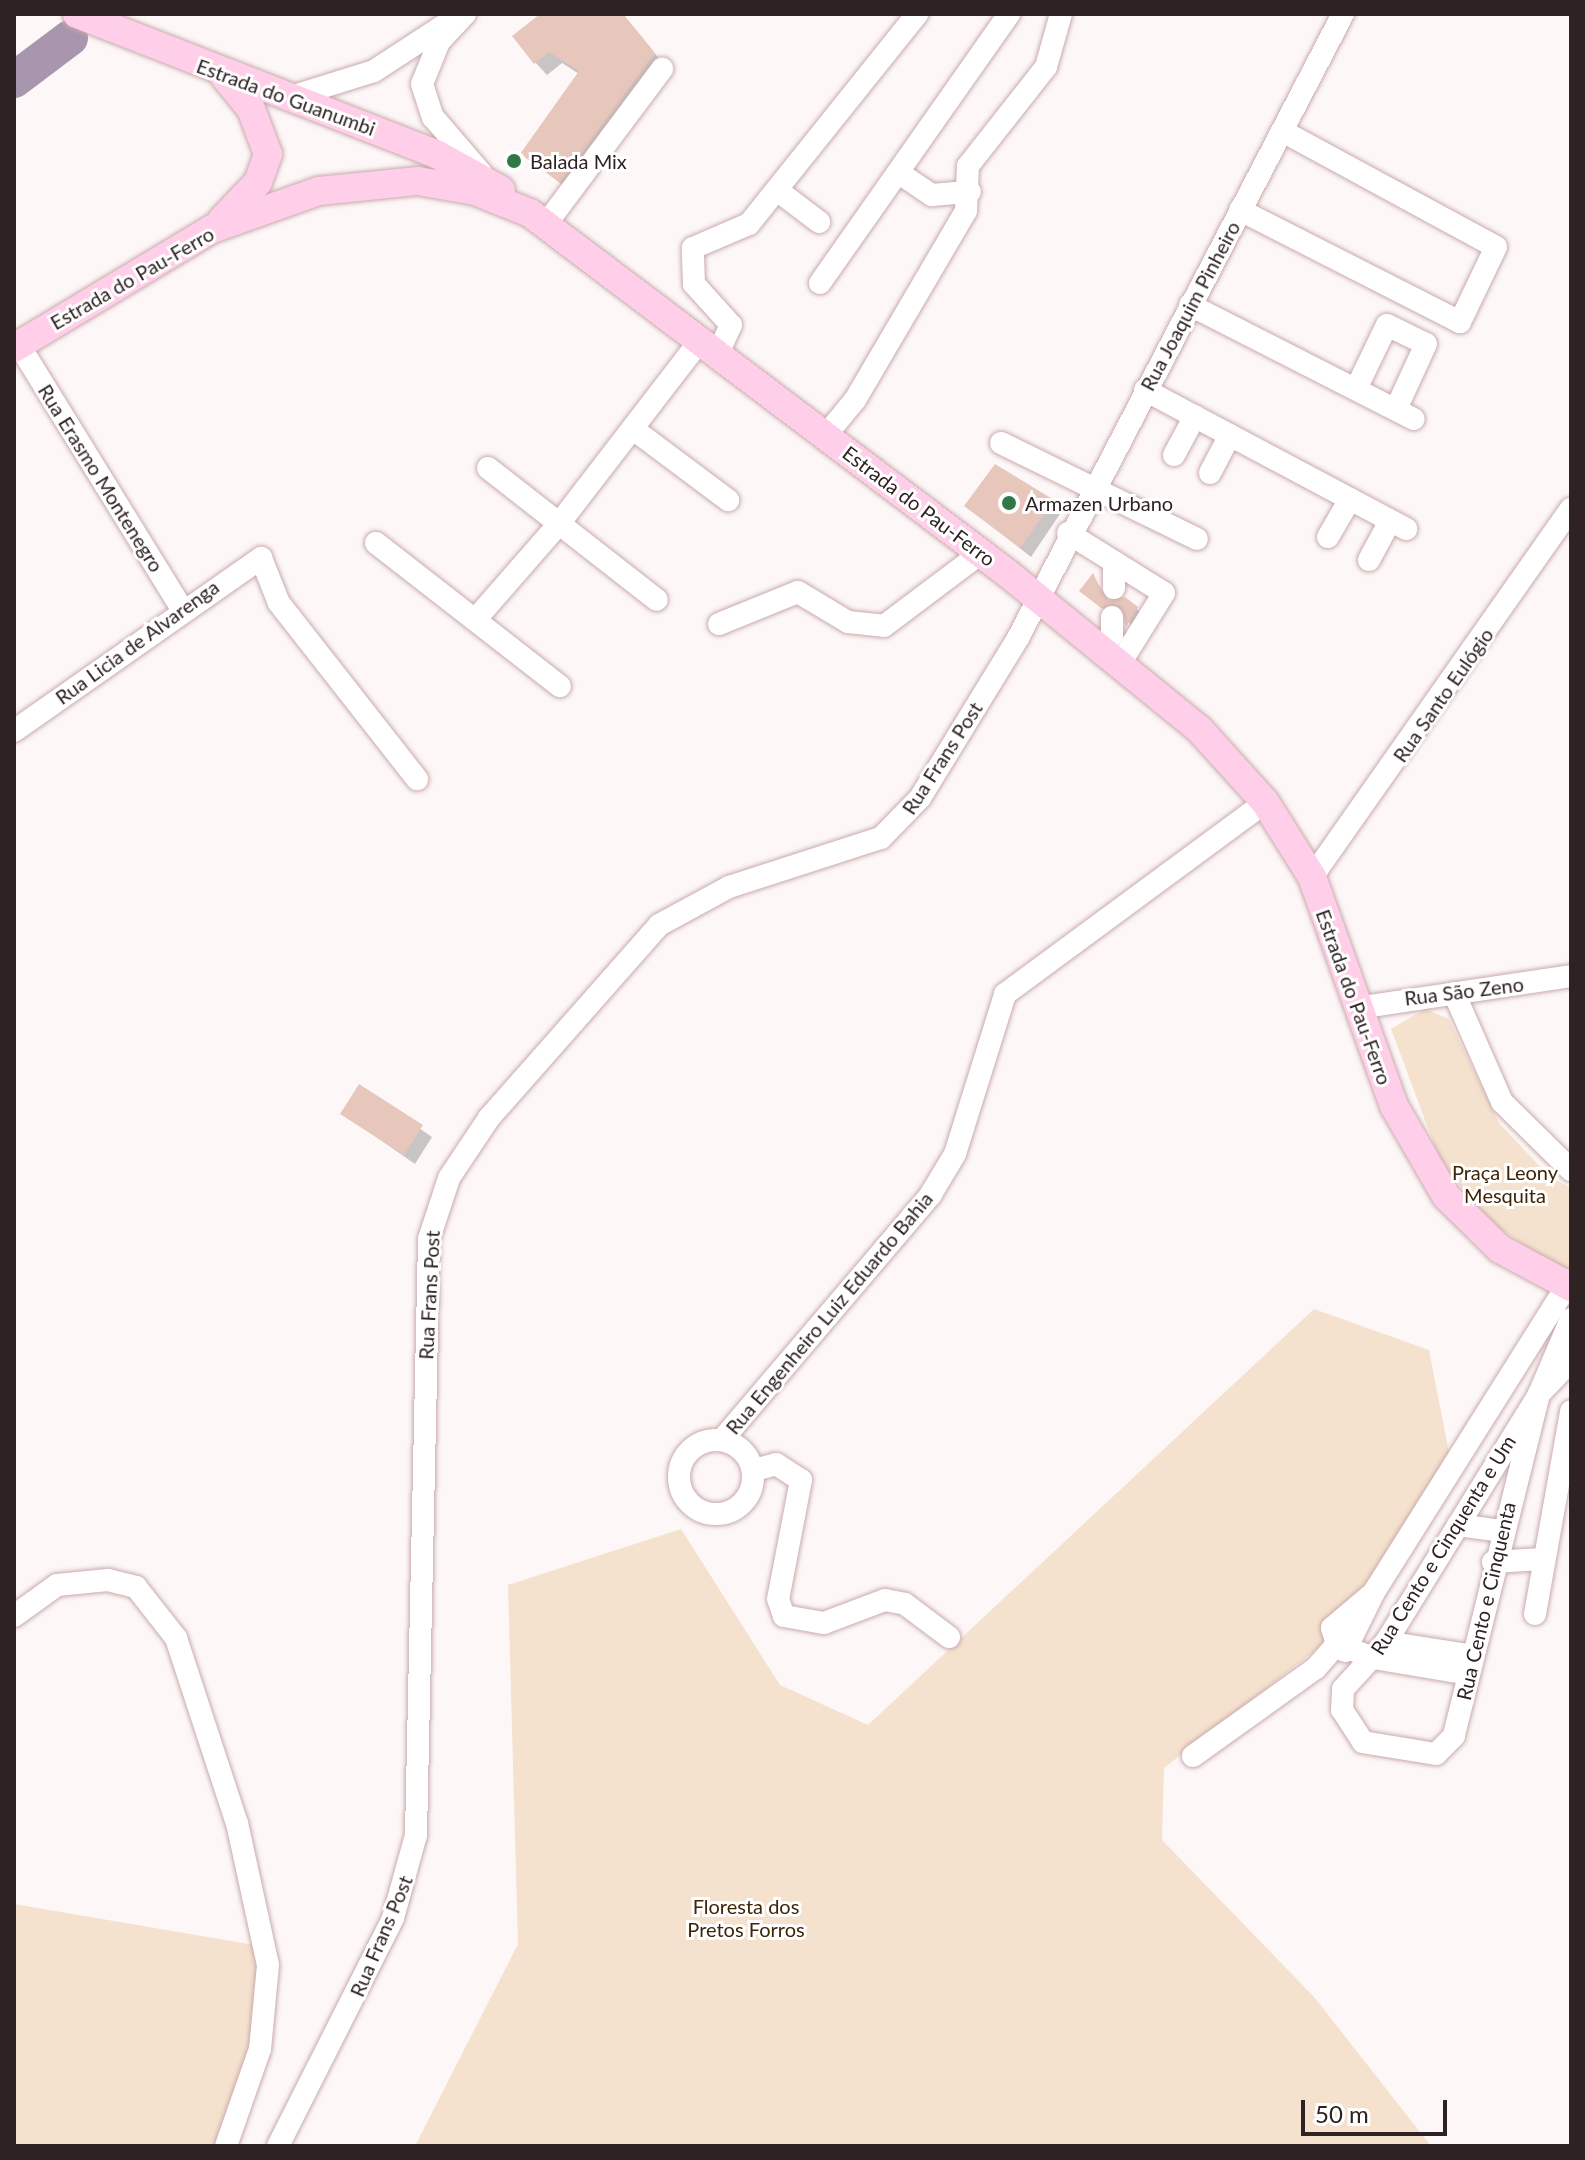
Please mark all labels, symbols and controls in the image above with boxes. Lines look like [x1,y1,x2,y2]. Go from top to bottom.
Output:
street label: Estrada do Guanumbi [193,53,379,141]
place label: Balada Mix [530,149,627,173]
marker: Balada Mix [505,152,523,170]
street label: Rua Joaquim Pinheiro [1135,217,1245,395]
street label: Estrada do Pau-Ferro [46,221,218,335]
street label: Rua Erasmo Montenegro [33,380,169,576]
street label: Estrada do Pau-Ferro [838,441,1000,571]
place label: Armazen Urbano [1025,491,1173,515]
marker: Armazen Urbano [1000,494,1018,512]
street label: Rua Licia de Alvarenga [50,574,224,710]
street label: Rua Santo Eulógio [1388,623,1498,767]
street label: Rua Frans Post [897,697,987,819]
street label: Estrada do Pau-Ferro [1311,906,1397,1088]
street label: Rua São Zeno [1403,972,1525,1010]
park label: Praça Leony Mesquita [1452,1161,1558,1208]
street label: Rua Engenheiro Luiz Eduardo Bahia [721,1187,937,1439]
street label: Rua Frans Post [414,1230,444,1360]
street label: Rua Cento e Cinquenta e Um [1365,1431,1521,1659]
street label: Rua Cento e Cinquenta [1452,1500,1520,1702]
street label: Rua Frans Post [345,1872,417,2000]
park label: Floresta dos Pretos Forros [687,1895,805,1942]
scale bar [1305,2084,1451,2134]
text: 50 m [1315,2099,1369,2128]

